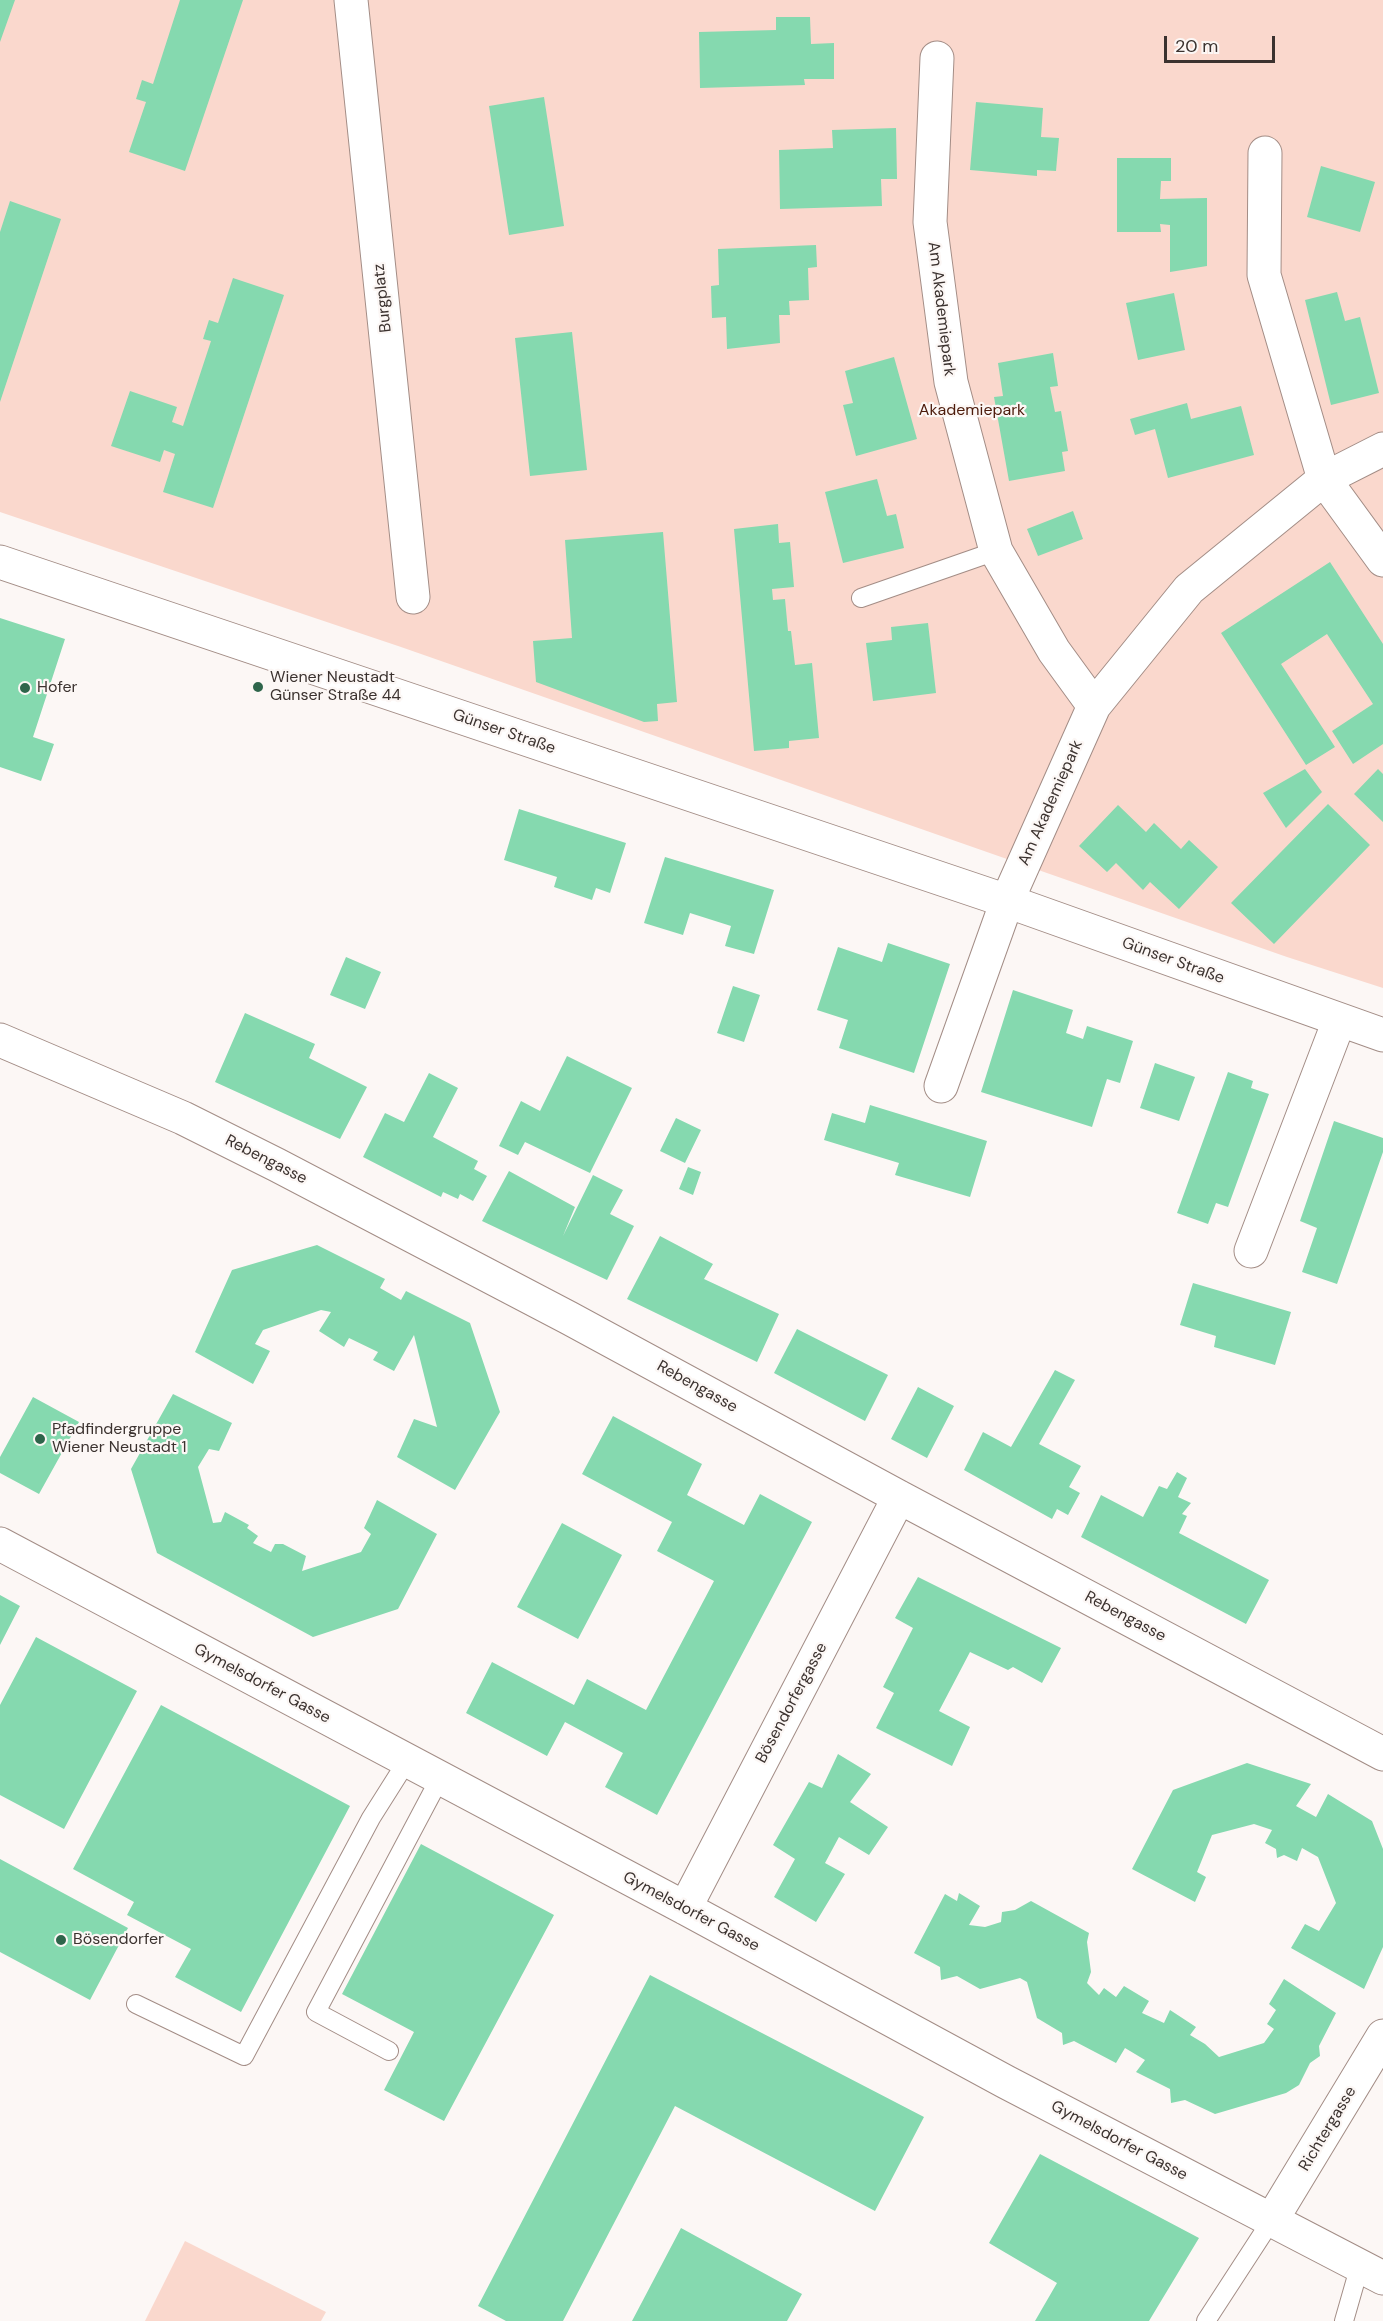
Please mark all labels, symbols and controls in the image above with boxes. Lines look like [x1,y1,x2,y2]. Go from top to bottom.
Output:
scale bar [1167,24,1278,62]
text: 20 m [1175,34,1218,58]
street label: Am Akademiepark [923,241,959,377]
street label: Burgplatz [370,263,396,333]
park label: Akademiepark [919,401,1025,421]
place label: Wiener Neustadt Günser Straße 44 [270,668,401,706]
place label: Hofer [37,678,78,698]
marker: Wiener Neustadt Günser Straße 44 [251,680,265,694]
marker: Hofer [18,681,32,695]
street label: Günser Straße [450,705,558,759]
street label: Am Akademiepark [1015,737,1087,869]
street label: Günser Straße [1119,934,1227,988]
street label: Rebengasse [222,1131,310,1189]
street label: Rebengasse [653,1357,741,1417]
place label: Pfadfindergruppe Wiener Neustadt 1 [52,1420,186,1458]
marker: Pfadfindergruppe Wiener Neustadt 1 [33,1432,47,1446]
street label: Rebengasse [1081,1588,1169,1646]
street label: Gymelsdorfer Gasse [190,1640,334,1728]
street label: Bösendorfergasse [752,1640,832,1766]
street label: Gymelsdorfer Gasse [619,1868,763,1956]
place label: Bösendorfer [73,1930,164,1950]
marker: Bösendorfer [54,1933,68,1947]
street label: Richtergasse [1295,2083,1361,2175]
street label: Gymelsdorfer Gasse [1047,2097,1191,2185]

